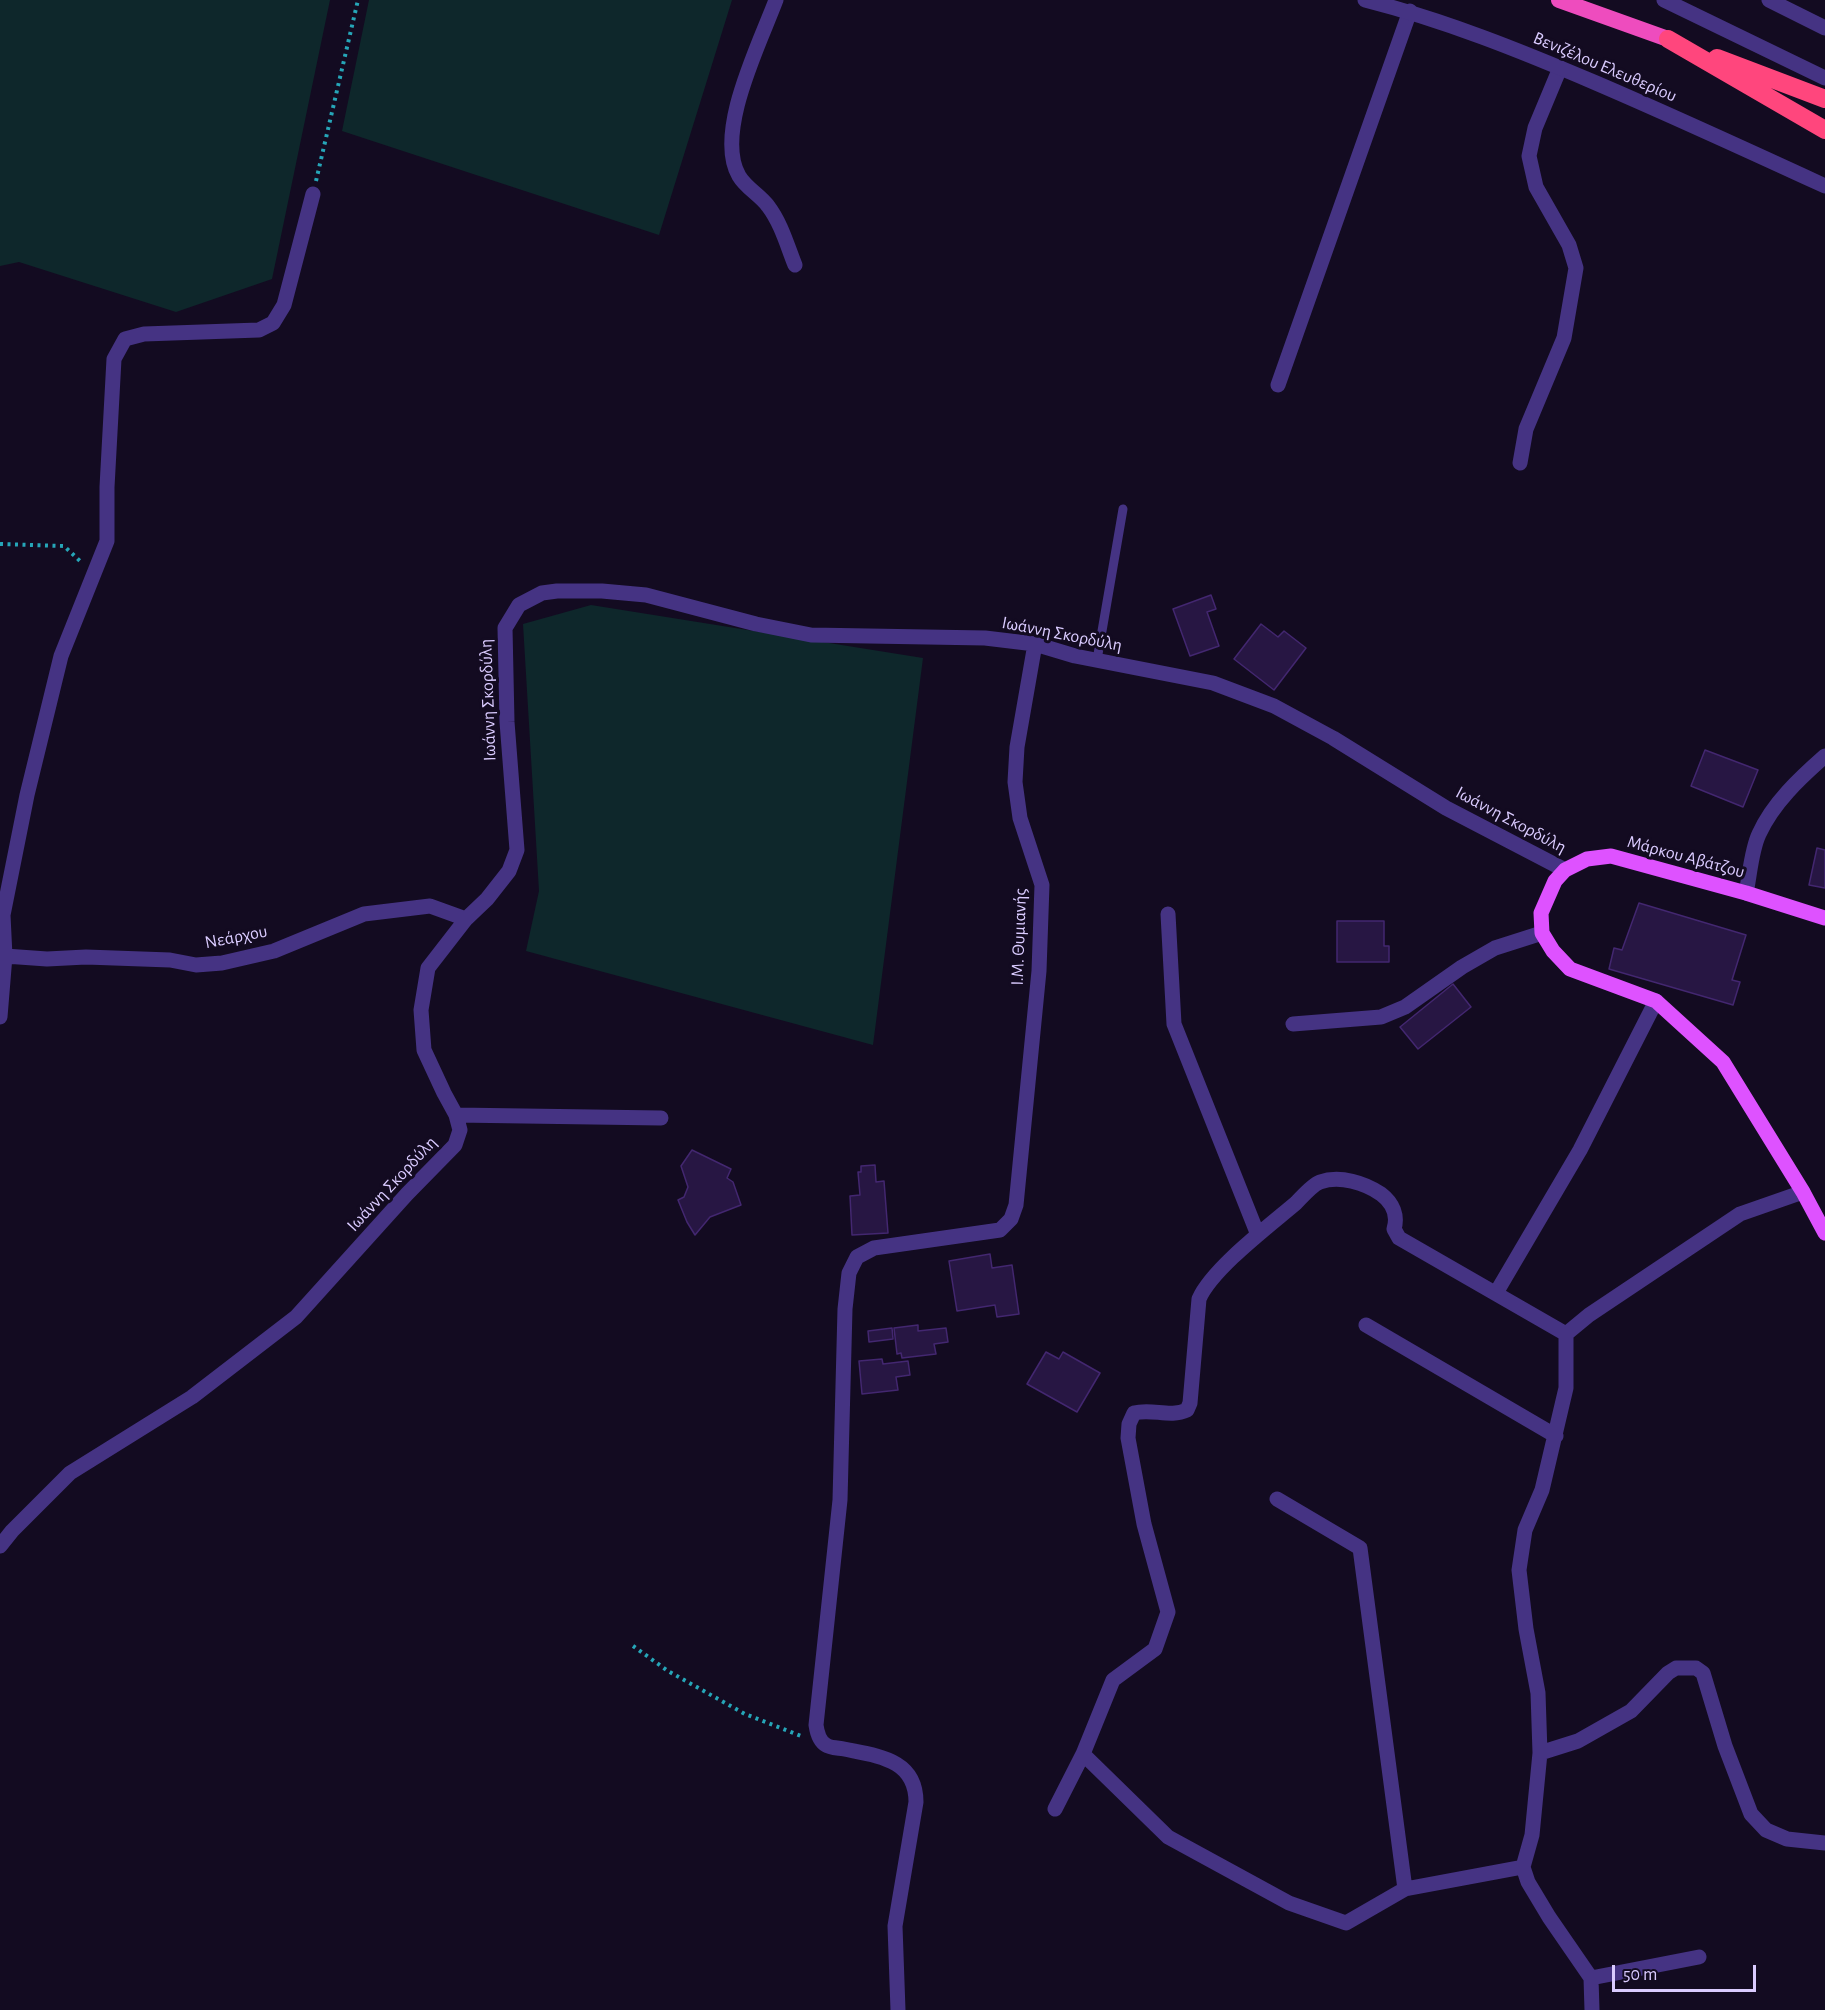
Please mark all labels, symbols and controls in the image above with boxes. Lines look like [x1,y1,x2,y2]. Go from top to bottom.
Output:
street label: Βενιζέλου Ελευθερίου [1530,27,1680,107]
street label: Ιωάννη Σκορδύλη [1000,612,1124,656]
street label: Ιωάννη Σκορδύλη [475,639,501,761]
street label: Ιωάννη Σκορδύλη [1452,782,1570,858]
street label: Μάρκου Αβάτζου [1625,831,1747,883]
street label: Ι.Μ. Θυμιανής [1007,888,1031,986]
street label: Νεάρχου [203,920,269,954]
street label: Ιωάννη Σκορδύλη [342,1132,442,1236]
scale bar [1615,1953,1759,1991]
text: 50 m [1623,1966,1657,1984]

